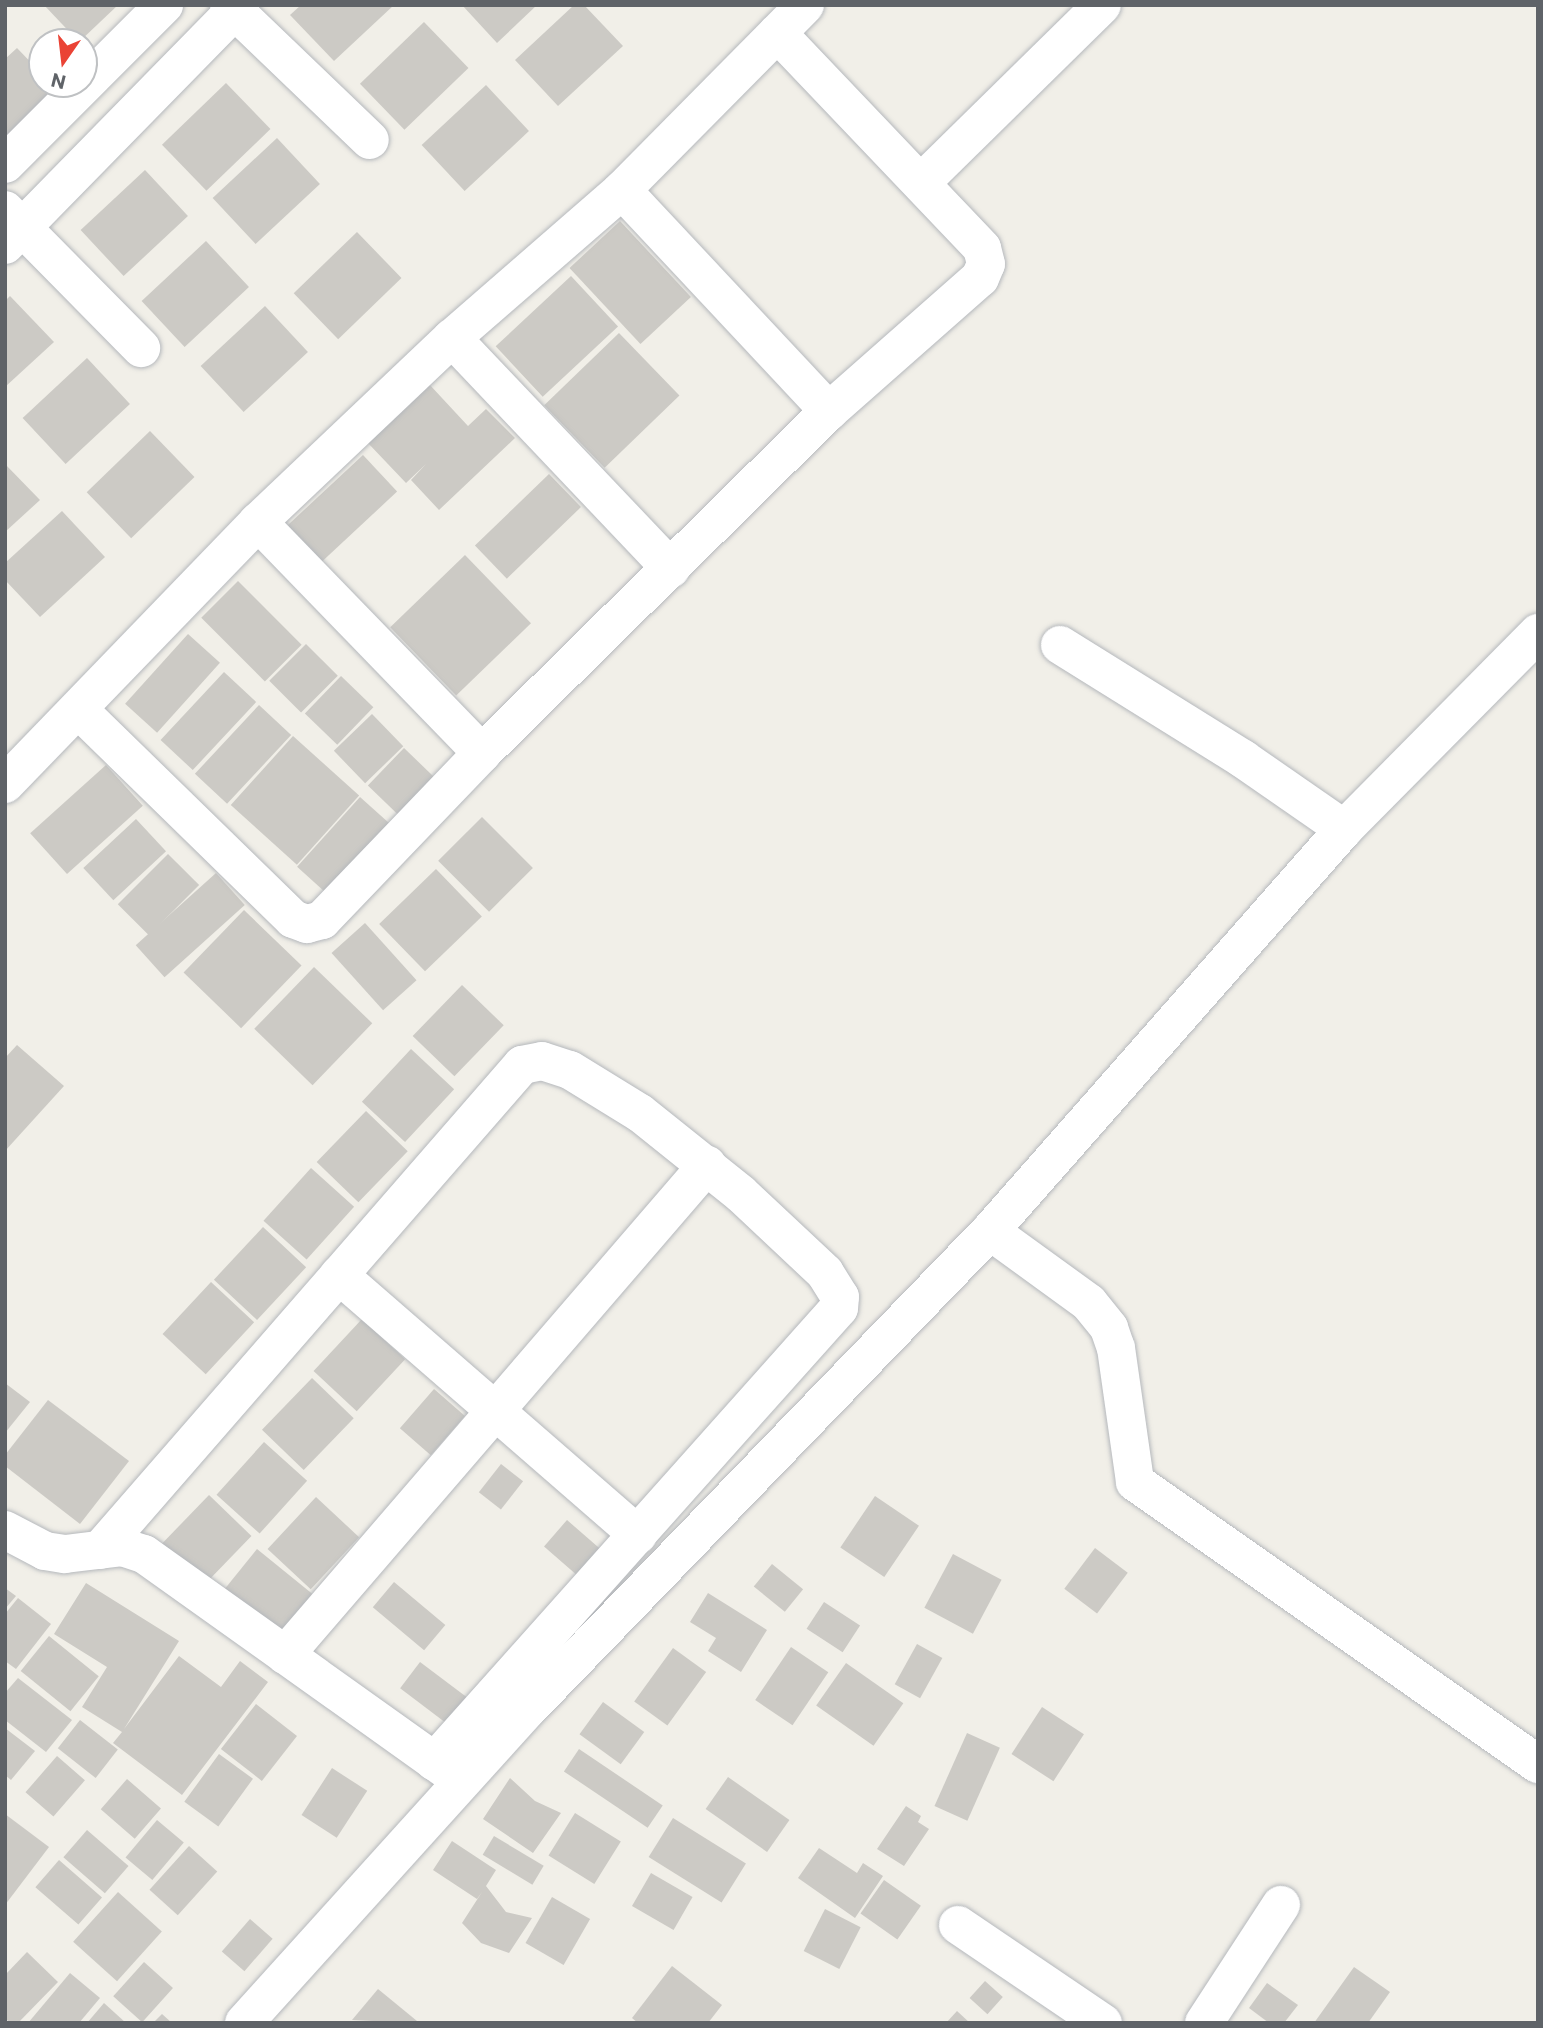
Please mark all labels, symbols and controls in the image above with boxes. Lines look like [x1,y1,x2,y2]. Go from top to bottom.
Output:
north arrow [28,28,98,98]
text: N [49,69,68,95]

